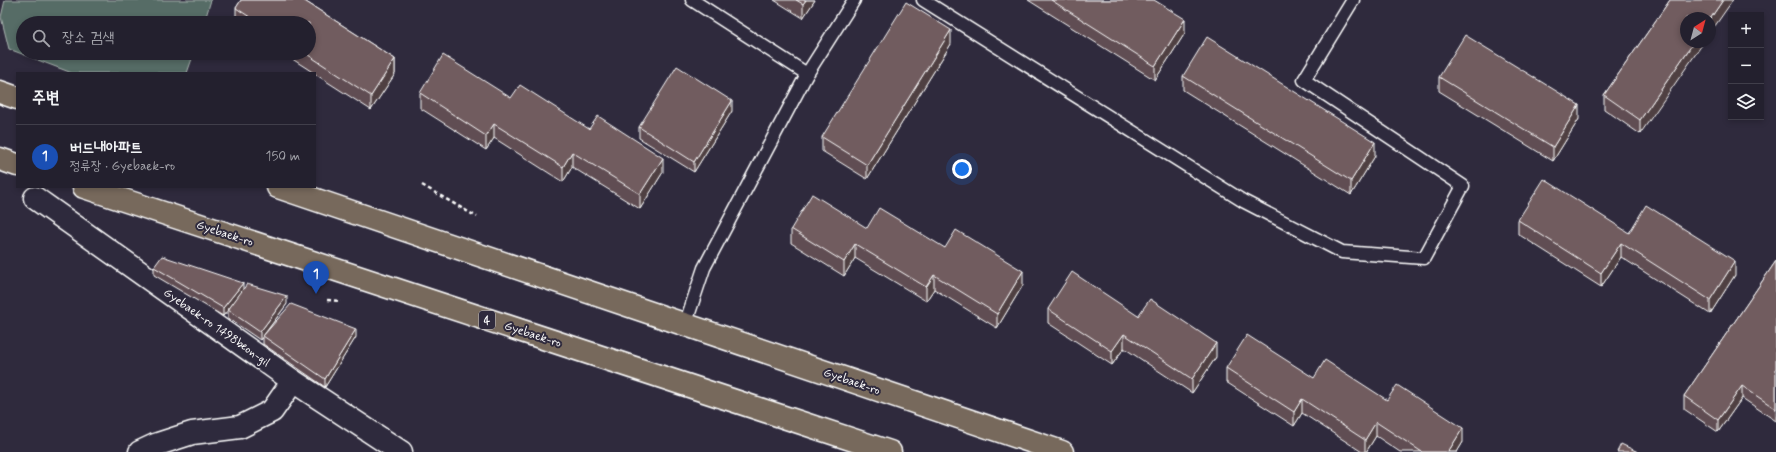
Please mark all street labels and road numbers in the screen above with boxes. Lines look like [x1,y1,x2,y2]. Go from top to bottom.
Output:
street label: Gyebaek-ro [194,217,256,251]
street label: Gyebaek-ro 1498beon-gil [160,285,273,371]
road number: 4 [479,311,495,329]
street label: Gyebaek-ro [502,318,564,352]
street label: Gyebaek-ro [821,365,883,399]

